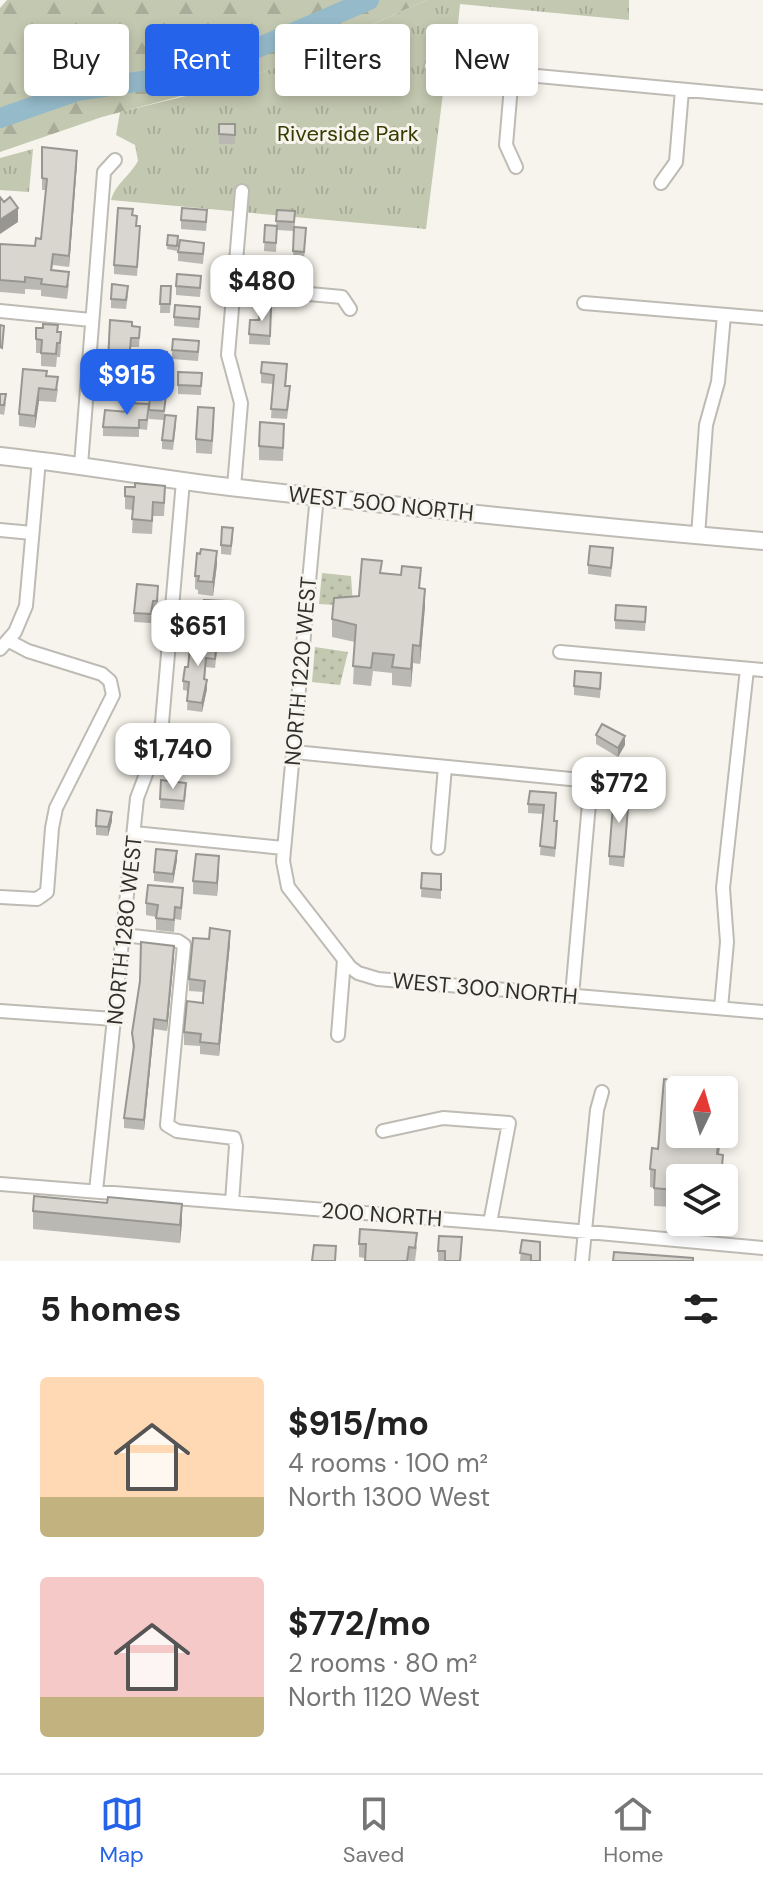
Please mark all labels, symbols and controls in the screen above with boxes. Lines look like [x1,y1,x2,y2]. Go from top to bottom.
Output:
chip: Buy [24,24,129,96]
chip: Rent [145,24,259,96]
chip: Filters [275,24,410,96]
chip: New [426,24,538,96]
park label: Riverside Park [277,119,419,148]
pin: $480 [215,255,309,323]
text: $480 [228,264,296,298]
pin: $915 [80,349,174,417]
text: $915 [98,358,156,392]
street label: WEST 500 NORTH [287,479,475,528]
street label: NORTH 1220 WEST [278,575,323,767]
pin: $651 [151,600,245,668]
text: $651 [169,609,227,643]
pin: $1,740 [108,723,238,791]
text: $1,740 [133,732,213,766]
pin: $772 [572,757,666,825]
text: $772 [590,766,648,800]
street label: NORTH 1280 WEST [100,834,149,1026]
street label: WEST 300 NORTH [391,966,579,1011]
north arrow [666,1076,738,1148]
map controls [666,1076,738,1236]
button: layers [666,1164,738,1236]
street label: 200 NORTH [321,1196,443,1233]
text: 5 homes [40,1287,181,1332]
icon: filters [679,1287,723,1331]
text: $915/mo [288,1401,429,1446]
icon: home [104,1409,200,1505]
text: 4 rooms · 100 m² [288,1446,488,1480]
text: North 1300 West [288,1480,490,1514]
text: $772/mo [288,1601,431,1646]
icon: home [104,1609,200,1705]
text: 2 rooms · 80 m² [288,1646,477,1680]
text: North 1120 West [288,1680,480,1714]
tab: Map [99,1792,144,1869]
tab: Saved [343,1792,404,1869]
tab: Home [603,1792,664,1869]

